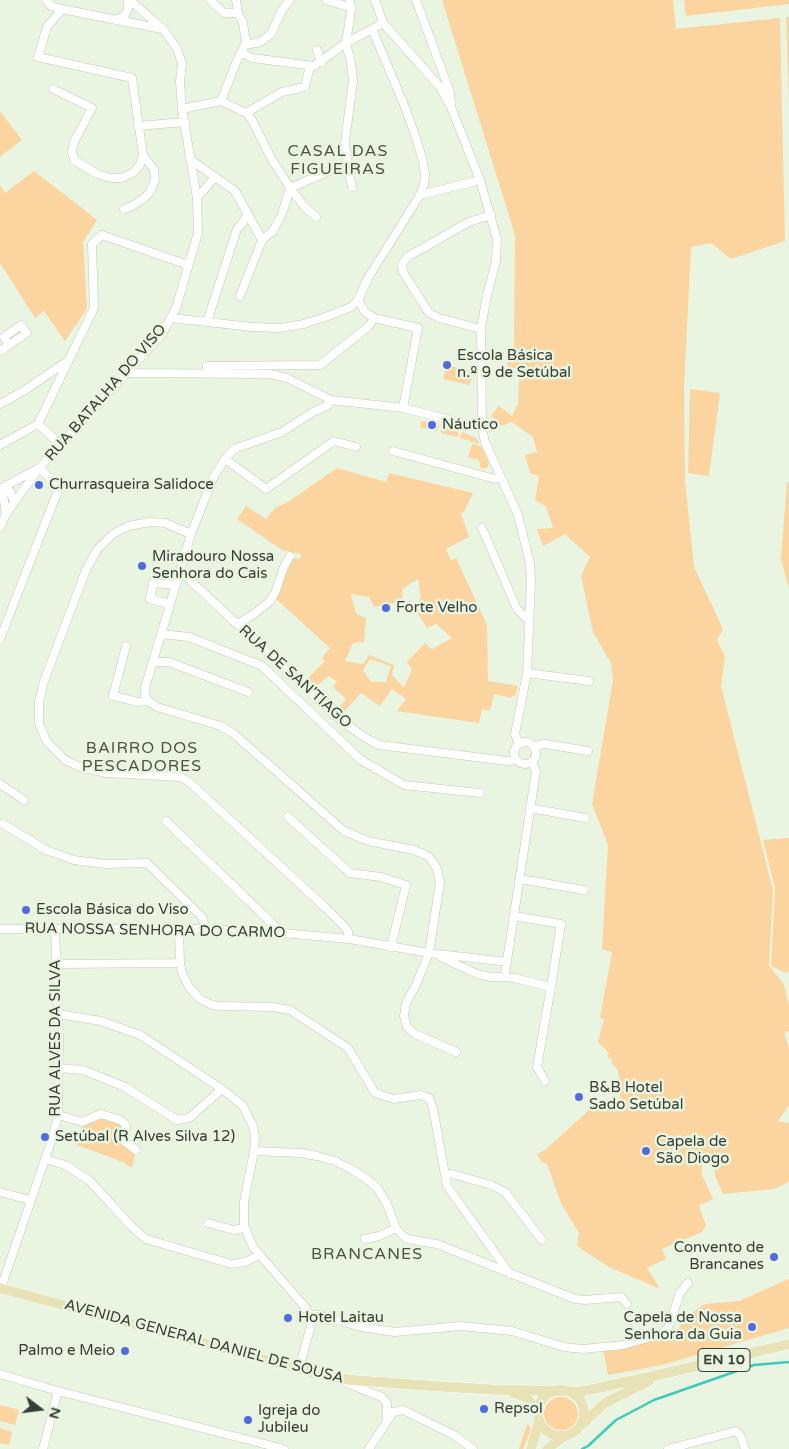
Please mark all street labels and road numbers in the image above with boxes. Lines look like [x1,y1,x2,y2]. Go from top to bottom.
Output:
street label: RUA BATALHA DO VISO [42,321,170,465]
street label: RUA DE SAN'TIAGO [235,622,355,732]
street label: RUA NOSSA SENHORA DO CARMO [24,920,286,942]
street label: RUA ALVES DA SILVA [47,959,65,1117]
street label: AVENIDA GENERAL DANIEL DE SOUSA [62,1296,346,1388]
road number: EN 10 [698,1348,750,1372]

